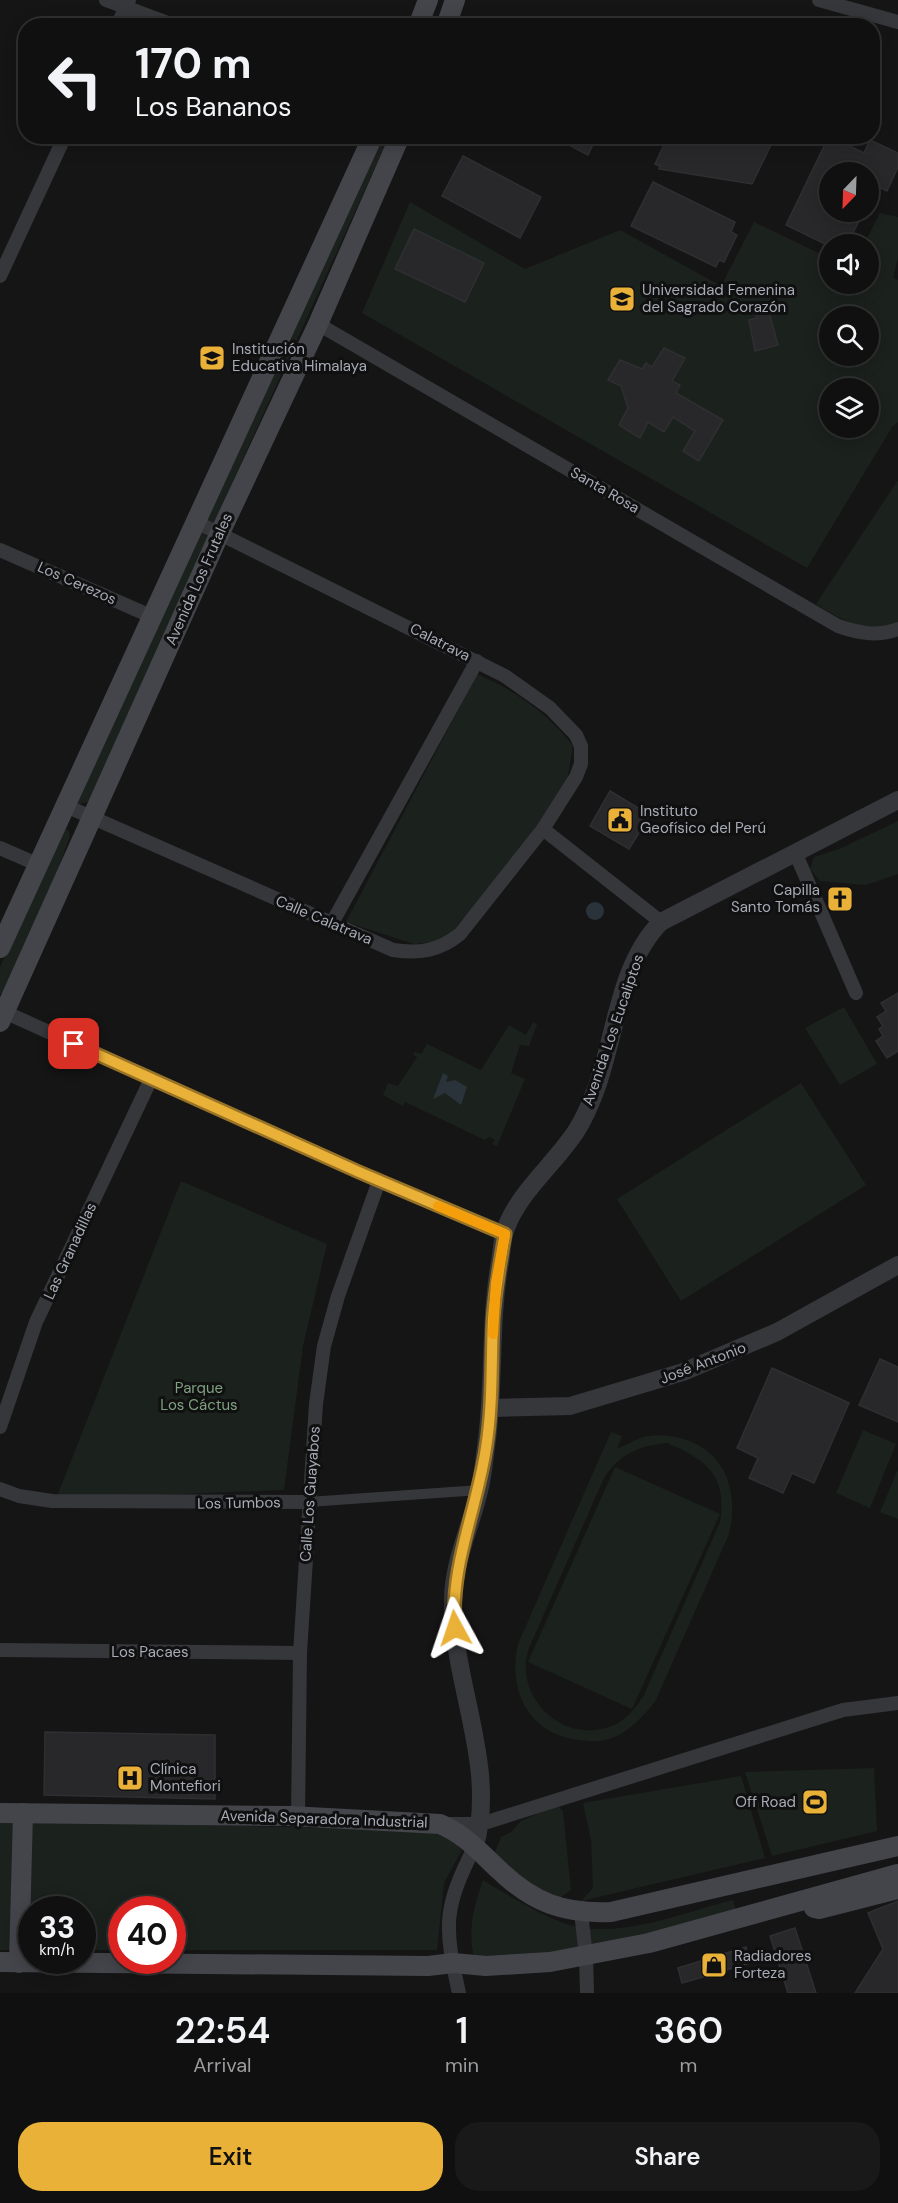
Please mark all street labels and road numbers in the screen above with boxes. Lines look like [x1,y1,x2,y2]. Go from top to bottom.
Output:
street label: Santa Rosa [567,462,643,518]
street label: Avenida Los Frutales [161,510,237,648]
street label: Los Cerezos [34,557,120,609]
street label: Calatrava [406,618,474,666]
street label: Calle Calatrava [273,891,375,949]
street label: Avenida Los Eucaliptos [578,952,648,1108]
street label: Las Granadillas [39,1199,101,1303]
street label: José Antonio [657,1337,749,1389]
street label: Calle Los Guayabos [295,1426,325,1562]
street label: Los Tumbos [197,1492,281,1514]
street label: Los Pacaes [111,1642,189,1662]
street label: Avenida Separadora Industrial [220,1805,428,1833]

